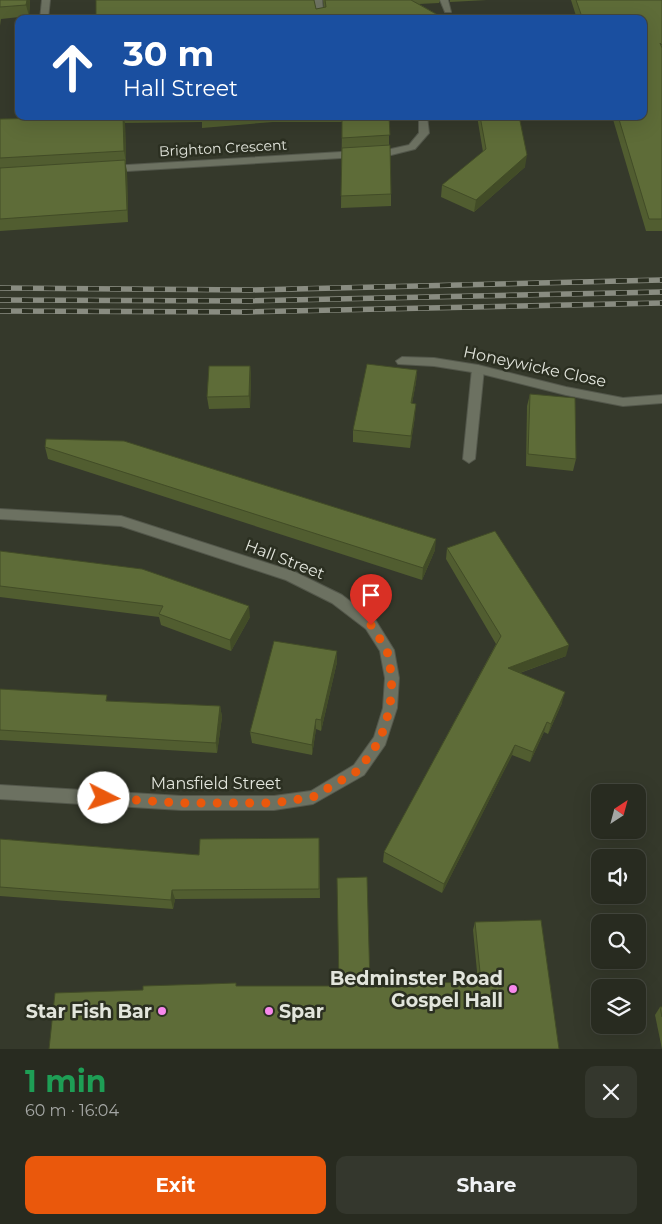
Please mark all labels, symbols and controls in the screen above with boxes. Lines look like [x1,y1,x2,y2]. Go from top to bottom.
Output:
text: 30 m [123,32,214,75]
icon: ahead [40,35,105,100]
text: Hall Street [123,75,238,102]
street label: Brighton Crescent [158,136,288,160]
street label: Honeywicke Close [462,342,608,391]
street label: Hall Street [242,536,328,583]
pin [350,574,392,625]
icon: arrive [357,581,385,609]
position arrow [77,771,129,823]
street label: Mansfield Street [151,774,282,793]
north arrow [591,784,646,839]
map controls [591,784,646,1034]
button: sound [591,849,646,904]
button: search [591,914,646,969]
place label: Bedminster Road Gospel Hall [330,967,503,1012]
button: layers [591,979,646,1034]
marker: Bedminster Road Gospel Hall [507,983,519,995]
place label: Star Fish Bar [26,1000,152,1023]
place label: Spar [279,1000,324,1023]
marker: Star Fish Bar [156,1005,168,1017]
marker: Spar [263,1005,275,1017]
text: 1 min [25,1063,106,1100]
button: close [585,1066,637,1118]
text: 60 m · 16:04 [25,1101,119,1120]
button: Exit [25,1156,326,1214]
button: Share [336,1156,637,1214]

